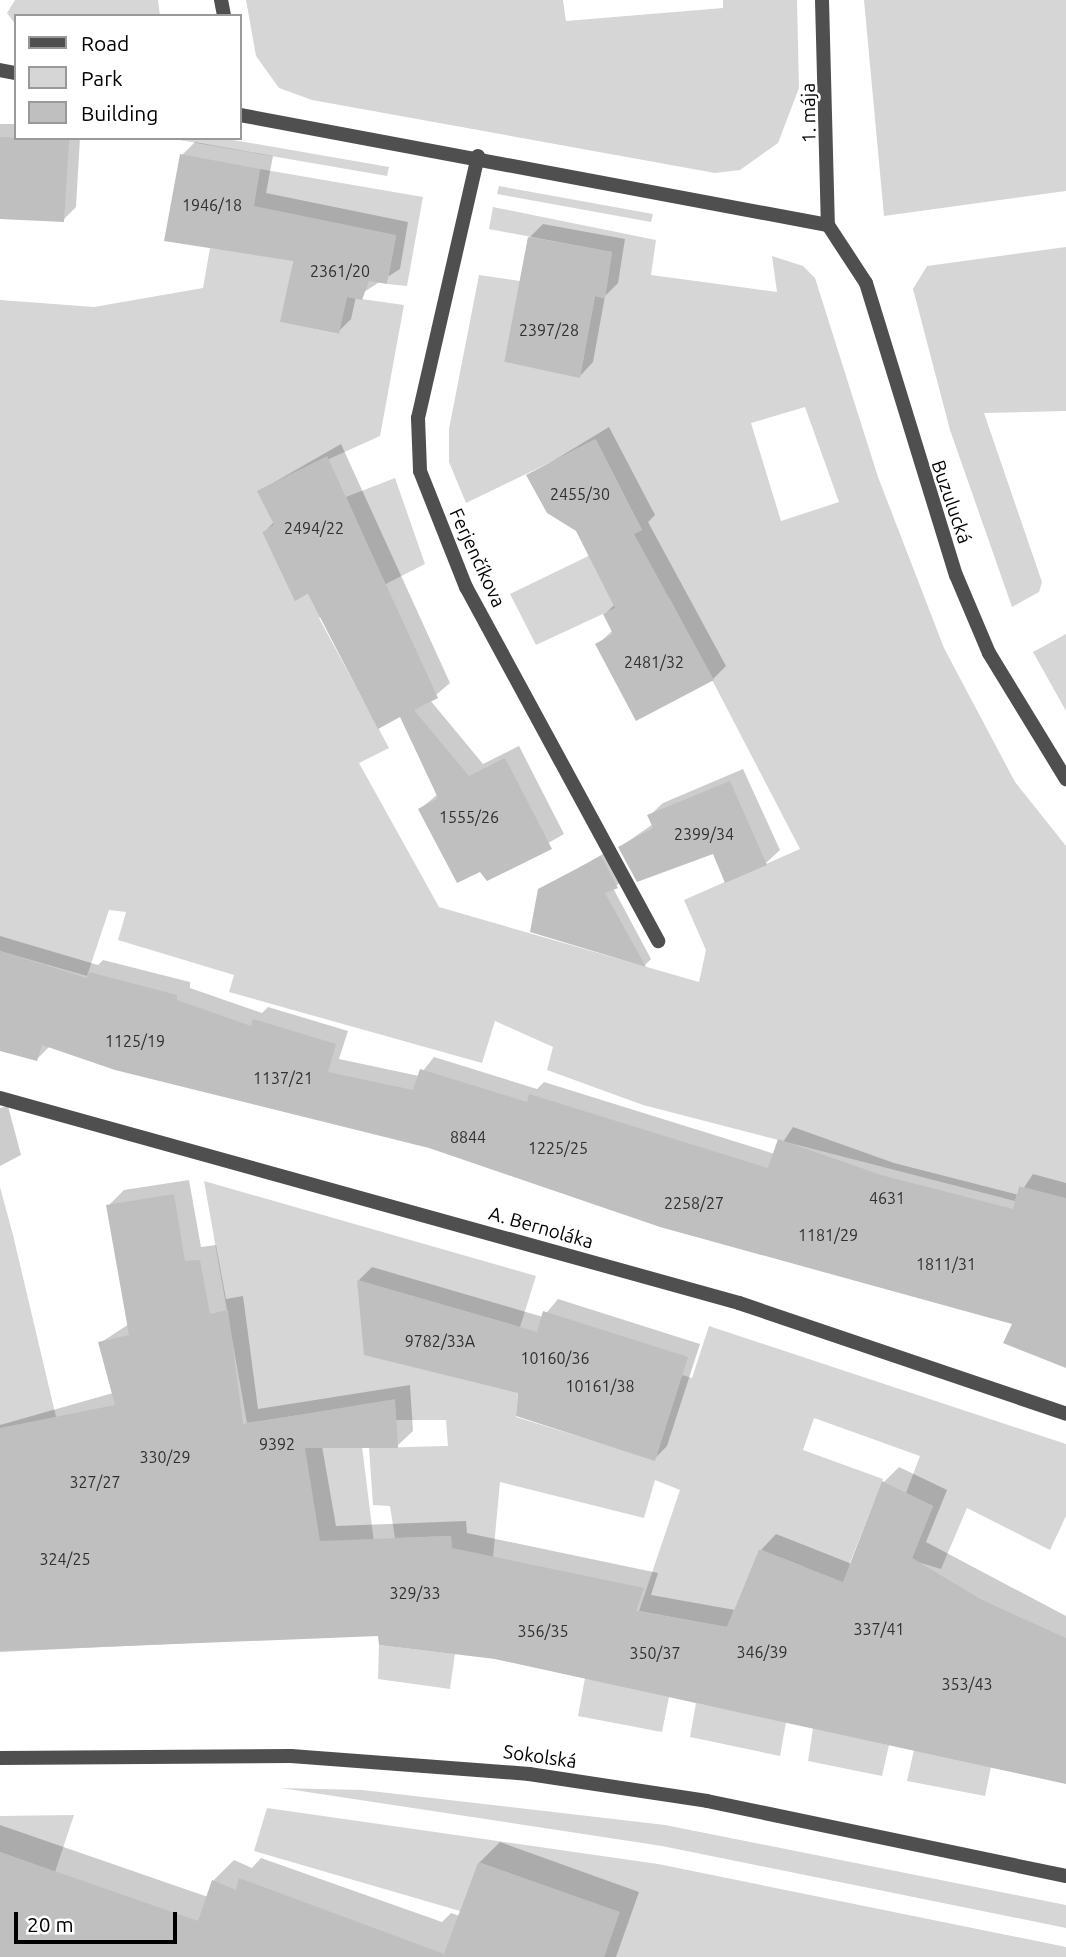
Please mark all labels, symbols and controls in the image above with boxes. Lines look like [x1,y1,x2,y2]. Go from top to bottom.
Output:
legend [14,14,242,140]
text: Road [81,31,129,55]
text: Park [81,66,123,90]
street label: 1. mája [797,83,821,143]
text: Building [81,101,158,125]
house number: 1946/18 [182,195,242,215]
house number: 2361/20 [310,261,370,281]
house number: 2397/28 [519,320,579,340]
street label: Buzulucká [926,457,976,547]
house number: 2455/30 [550,484,610,504]
street label: Ferjenčíkova [444,505,510,611]
house number: 2494/22 [284,518,344,538]
house number: 2481/32 [624,652,684,672]
house number: 1555/26 [439,807,499,827]
house number: 2399/34 [674,824,734,844]
house number: 1125/19 [105,1031,165,1051]
house number: 1137/21 [253,1068,313,1088]
house number: 8844 [450,1127,486,1147]
house number: 1225/25 [528,1138,588,1158]
house number: 4631 [869,1188,905,1208]
house number: 2258/27 [664,1193,724,1213]
street label: A. Bernoláka [486,1202,596,1254]
house number: 1181/29 [798,1225,858,1245]
house number: 1811/31 [916,1254,976,1274]
house number: 9782/33A [405,1331,475,1351]
house number: 10160/36 [520,1348,590,1368]
house number: 10161/38 [565,1376,635,1396]
house number: 9392 [259,1434,295,1454]
house number: 330/29 [139,1447,191,1467]
house number: 327/27 [69,1472,121,1492]
house number: 324/25 [39,1549,91,1569]
house number: 329/33 [389,1583,441,1603]
house number: 337/41 [853,1619,905,1639]
house number: 356/35 [517,1621,569,1641]
house number: 346/39 [736,1642,788,1662]
house number: 350/37 [629,1643,681,1663]
house number: 353/43 [941,1674,993,1694]
street label: Sokolská [502,1741,578,1773]
scale bar [18,1898,180,1942]
text: 20 m [27,1912,74,1936]

